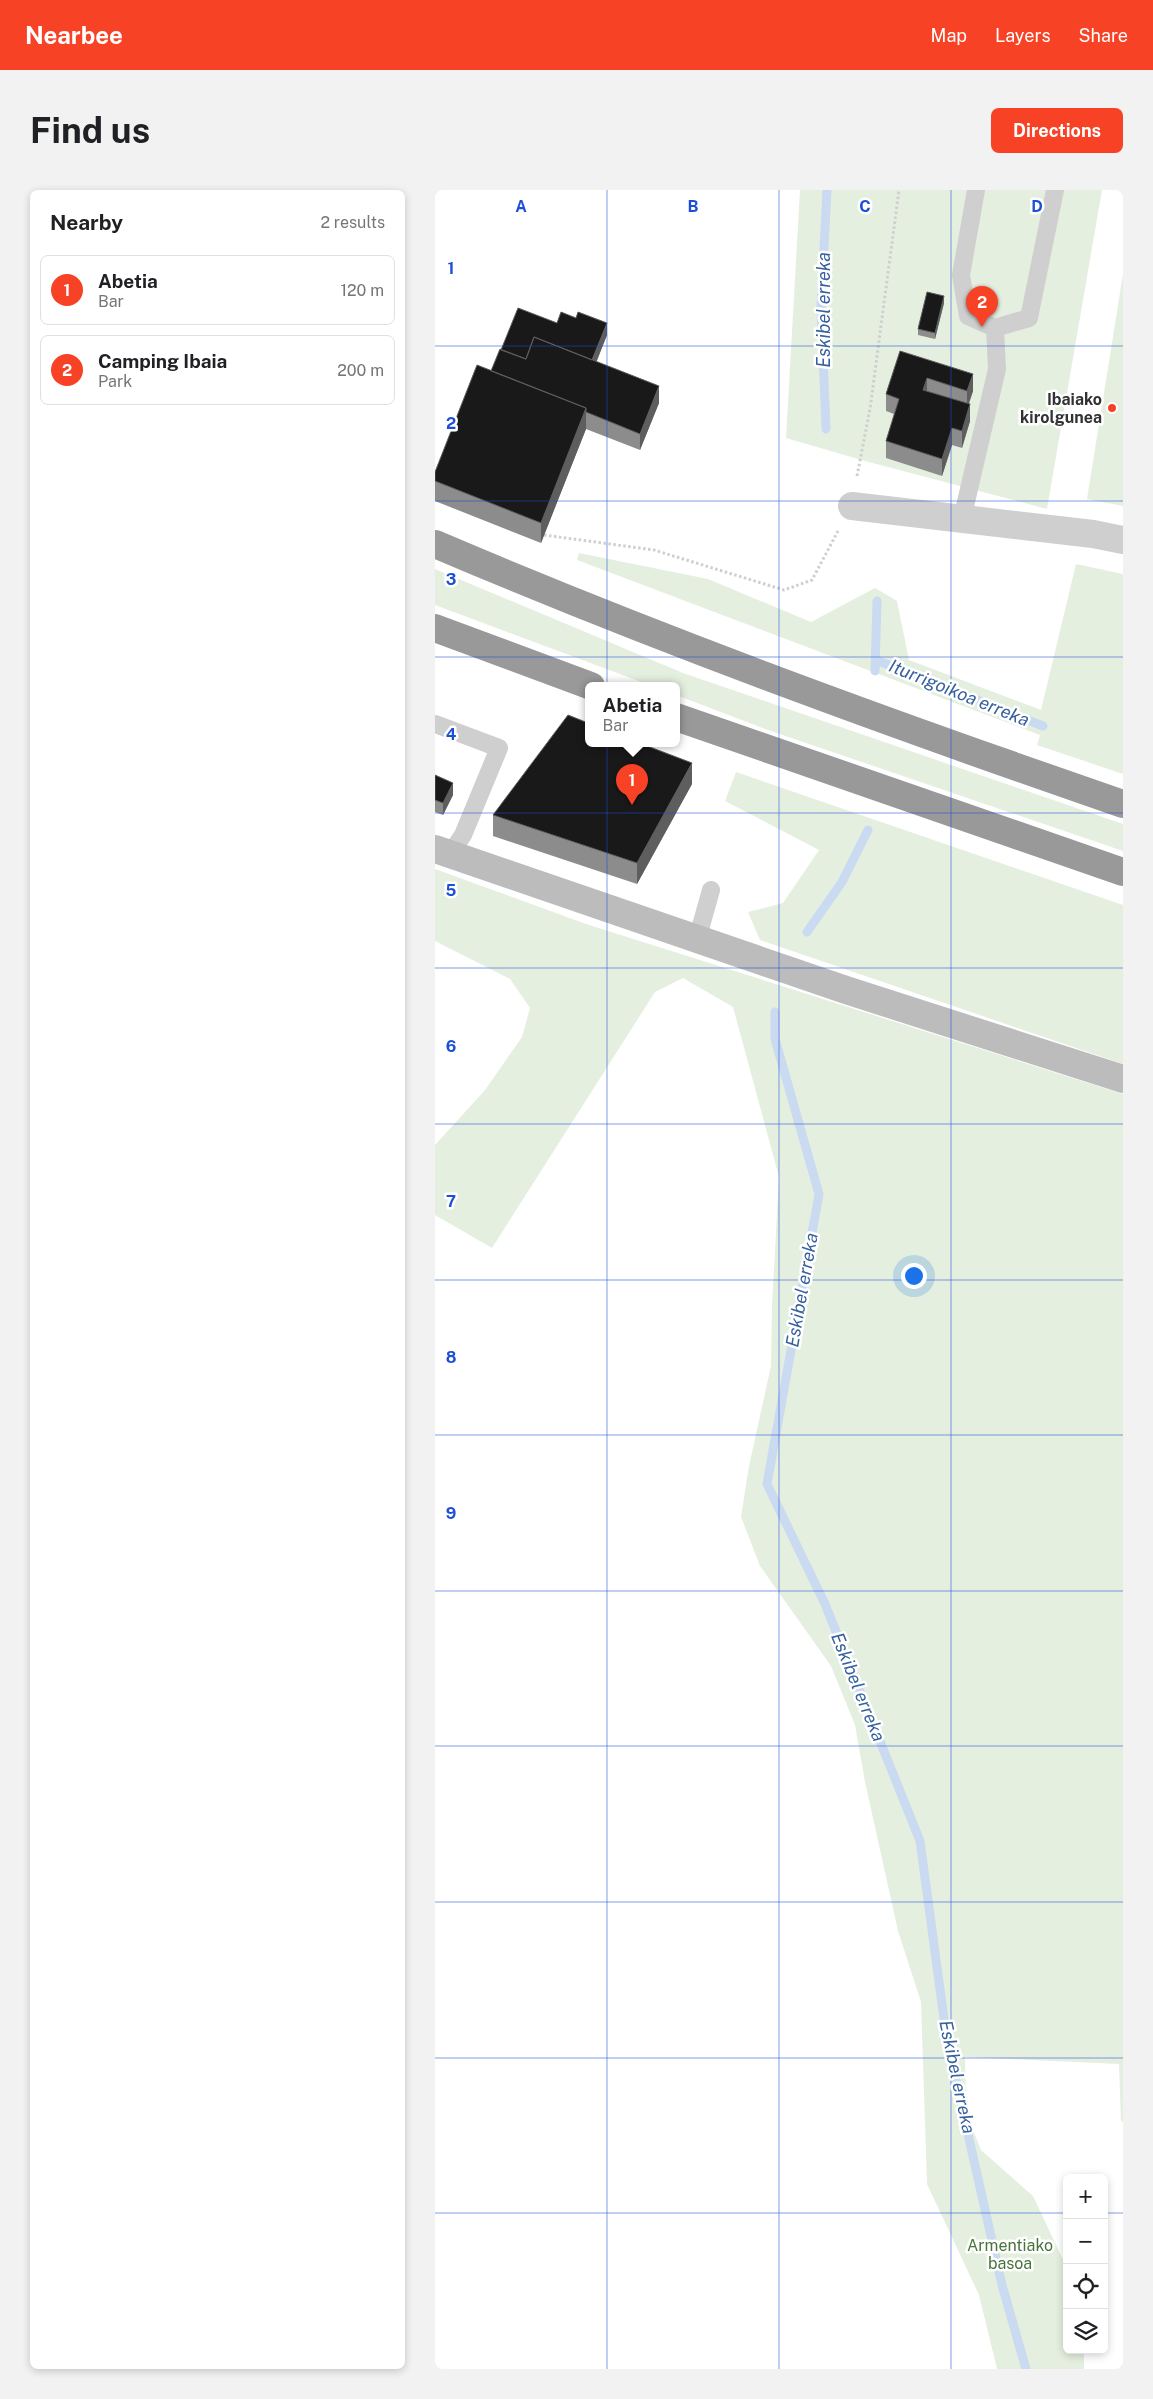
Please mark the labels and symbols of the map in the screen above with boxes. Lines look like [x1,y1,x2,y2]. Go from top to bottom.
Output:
text: A [515,197,527,216]
text: B [688,197,699,216]
text: C [859,197,871,216]
text: D [1031,197,1043,216]
water label: Eskibel erreka [813,252,834,368]
text: 1 [448,259,454,278]
pin: 2 [966,286,998,327]
place label: Ibaiako kirolgunea [1020,390,1102,427]
marker: Ibaiako kirolgunea [1106,402,1118,414]
text: 2 [446,414,456,433]
text: 3 [446,570,456,589]
water label: Iturrigoikoa erreka [886,655,1032,730]
text: 4 [446,725,457,744]
pin: 1 [616,764,648,805]
text: 5 [446,881,457,900]
text: 6 [446,1037,456,1056]
text: 7 [446,1192,456,1211]
water label: Eskibel erreka [781,1231,822,1349]
your location [901,1263,927,1289]
text: 8 [446,1348,457,1367]
text: 9 [446,1504,456,1523]
water label: Eskibel erreka [827,1629,890,1744]
water label: Eskibel erreka [935,2018,980,2136]
park label: Armentiako basoa [967,2236,1053,2273]

